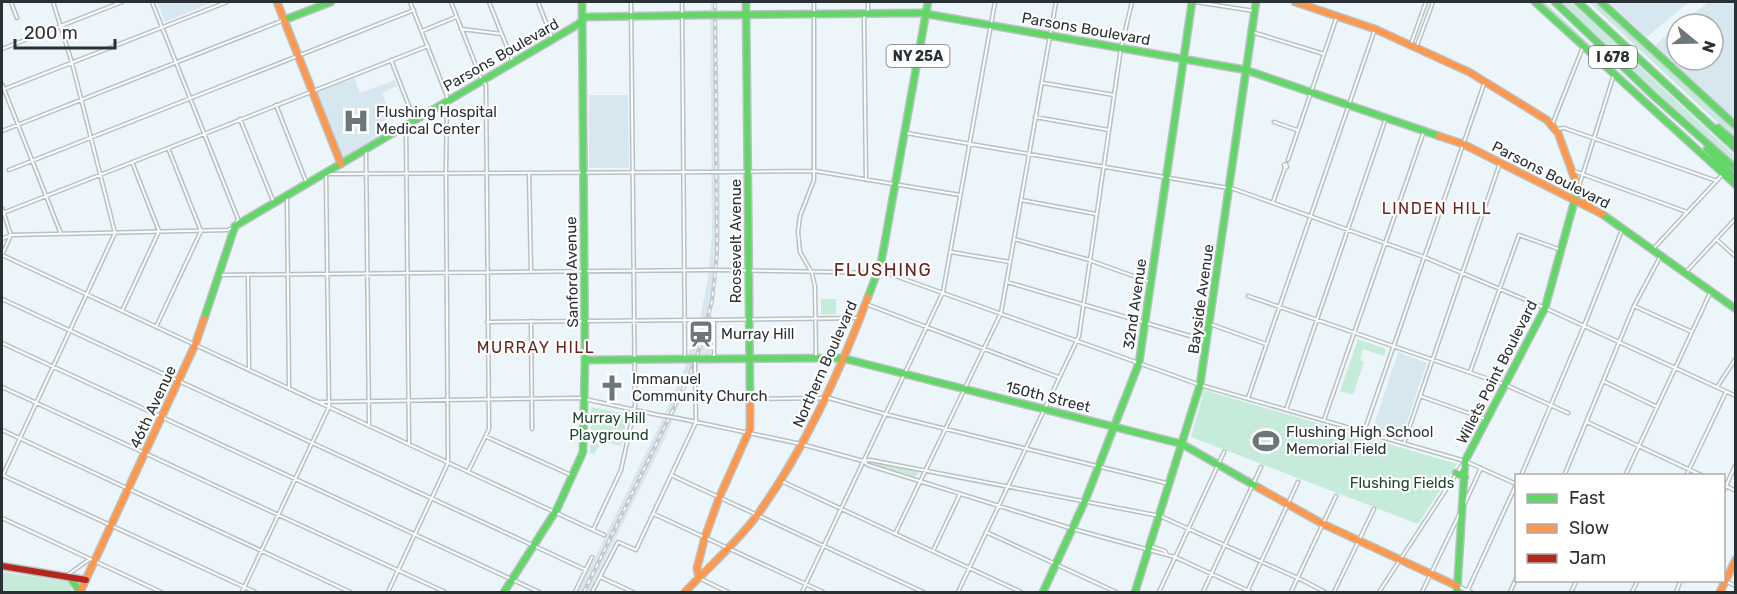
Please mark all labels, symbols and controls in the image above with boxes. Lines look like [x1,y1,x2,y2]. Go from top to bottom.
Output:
street label: Parsons Boulevard [1020,9,1152,49]
scale bar [15,12,116,50]
north arrow [1665,12,1725,72]
street label: Parsons Boulevard [440,15,562,95]
text: 200 m [24,22,78,44]
text: N [1698,38,1720,55]
road number: NY 25A [886,45,950,67]
road number: I 678 [1589,46,1637,68]
place label: Flushing Hospital Medical Center [376,103,497,138]
hospital icon: Flushing Hospital Medical Center [341,106,371,136]
street label: Parsons Boulevard [1489,137,1613,213]
street label: Roosevelt Avenue [727,179,745,303]
district label: LINDEN HILL [1382,199,1492,218]
street label: Sanford Avenue [562,216,582,328]
street label: Bayside Avenue [1184,243,1218,355]
street label: 32nd Avenue [1120,257,1150,351]
district label: FLUSHING [834,259,932,281]
street label: Willets Point Boulevard [1453,297,1541,447]
street label: Northern Boulevard [789,298,861,430]
station icon: Murray Hill [686,319,716,349]
place label: Murray Hill [721,325,795,343]
district label: MURRAY HILL [477,338,595,357]
street label: 46th Avenue [126,363,180,451]
place label: Immanuel Community Church [632,370,768,405]
church icon: Immanuel Community Church [597,373,627,403]
street label: 150th Street [1004,378,1092,416]
park label: Murray Hill Playground [569,409,649,444]
place label: Flushing High School Memorial Field [1286,423,1433,458]
sports icon: Flushing High School Memorial Field [1251,426,1281,456]
park label: Flushing Fields [1350,474,1455,492]
legend [1515,474,1725,582]
text: Fast [1569,487,1605,509]
text: Slow [1569,517,1609,539]
text: Jam [1569,547,1606,569]

